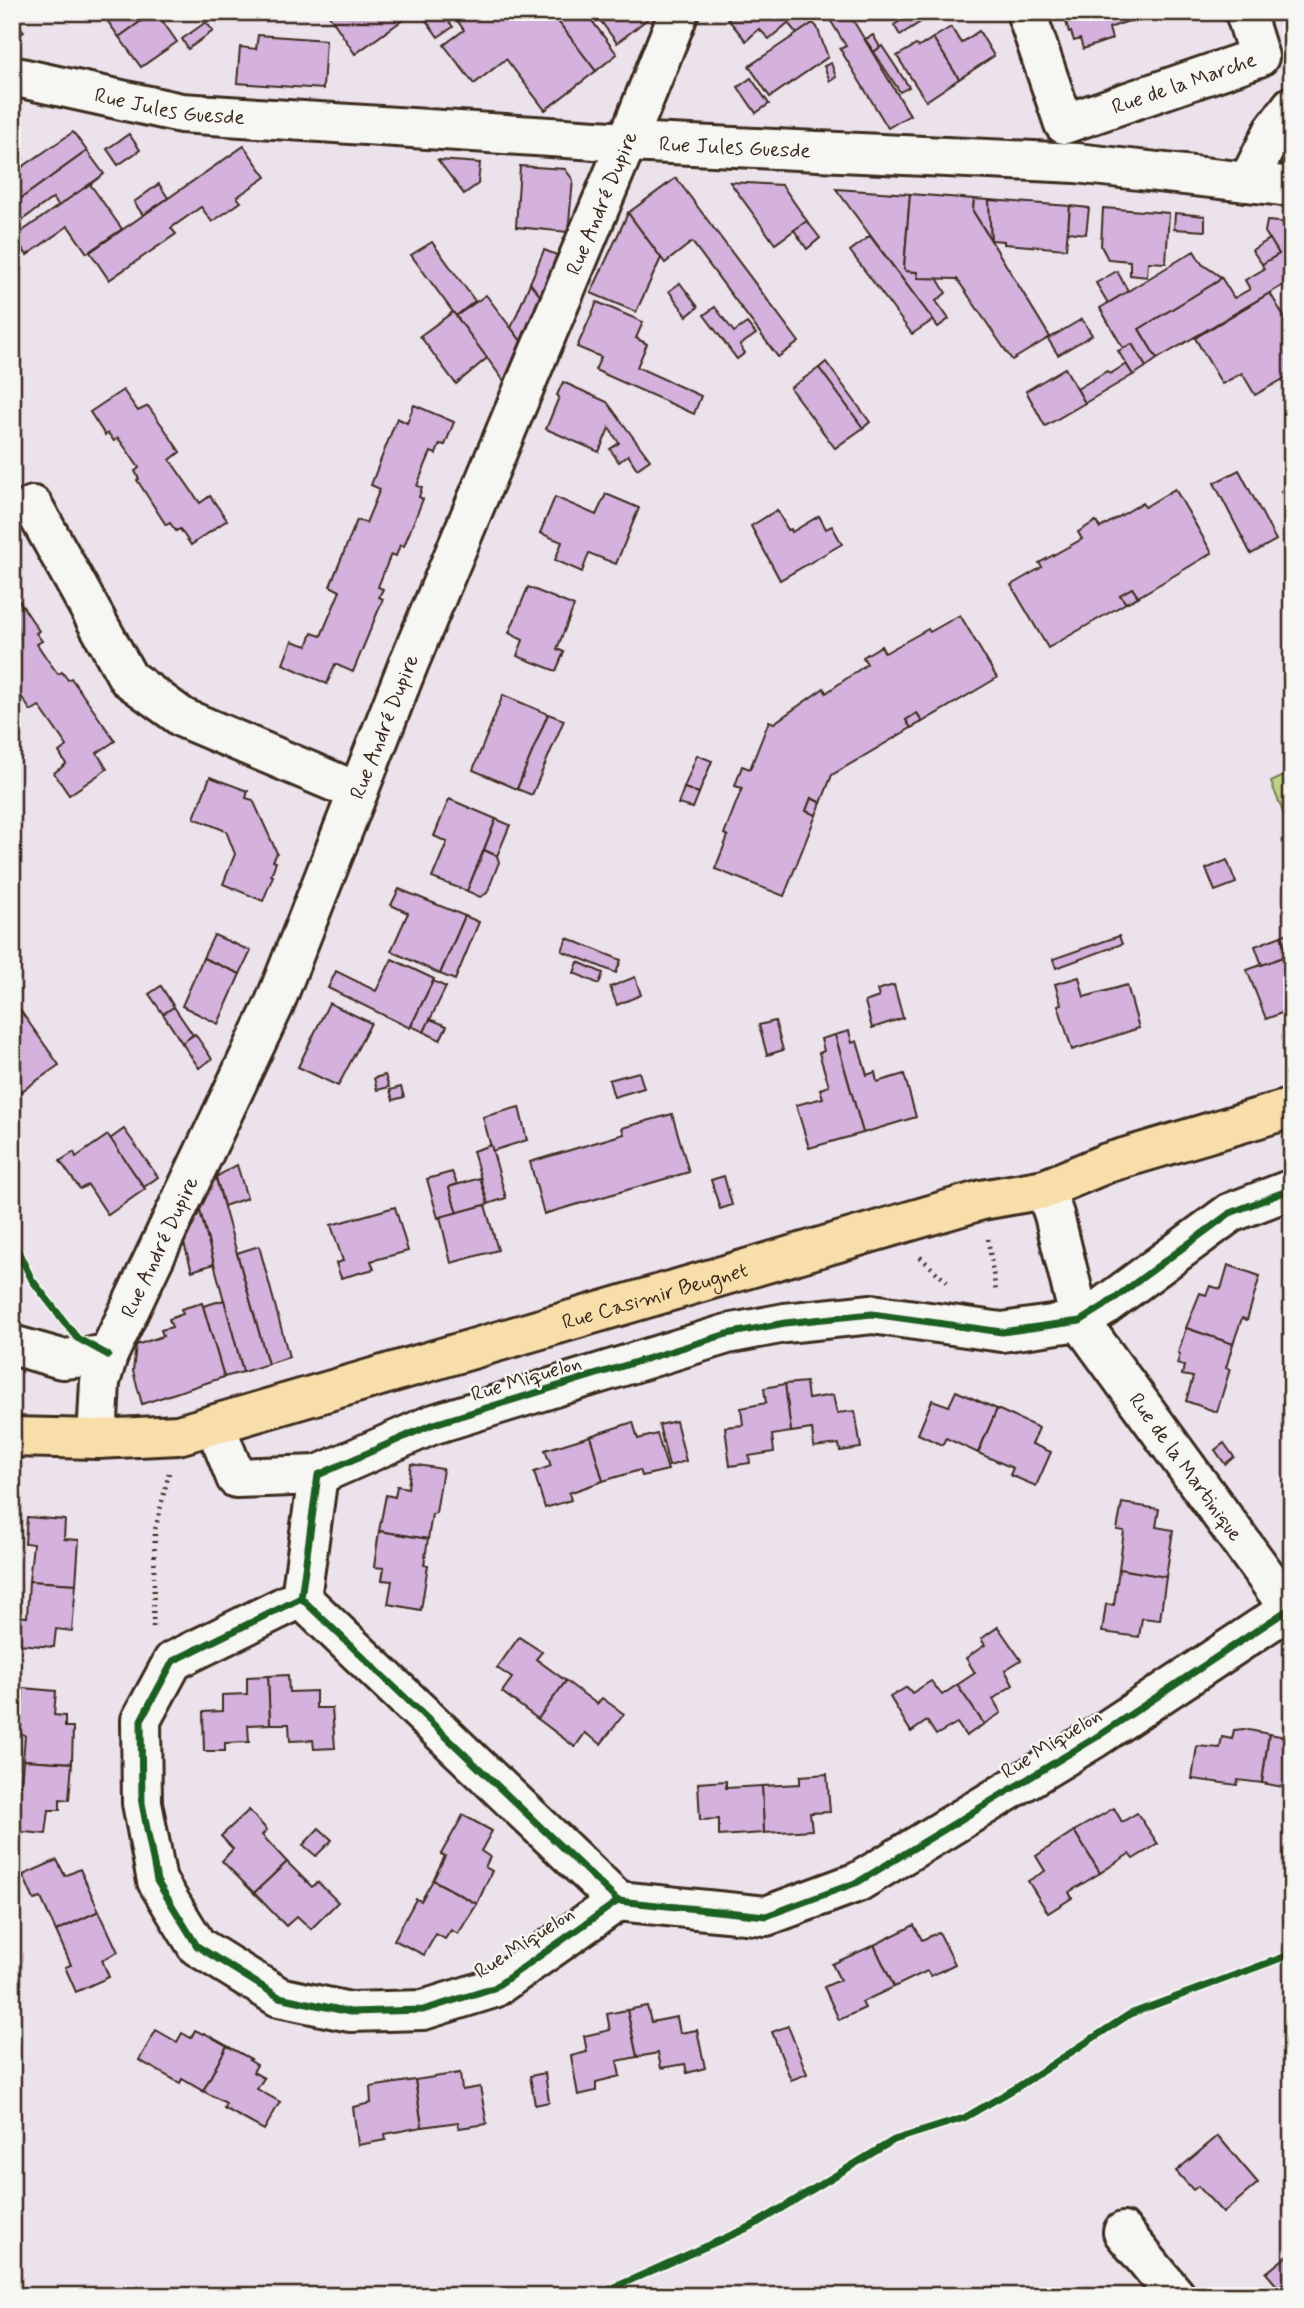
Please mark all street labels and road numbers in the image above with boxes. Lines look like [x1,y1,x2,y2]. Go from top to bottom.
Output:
street label: Rue de la Marche [1108,46,1260,122]
street label: Rue Jules Guesde [92,81,246,132]
street label: Rue André Dupire [560,127,645,280]
street label: Rue Jules Guesde [658,131,811,166]
street label: Rue André Dupire [344,650,426,803]
street label: Rue André Dupire [115,1172,206,1323]
street label: Rue Casimir Beugnet [559,1256,752,1337]
street label: Rue Miquelon [468,1349,585,1409]
street label: Rue de la Martinique [1122,1387,1249,1547]
street label: Rue Miquelon [996,1702,1107,1786]
street label: Rue Miquelon [469,1900,580,1986]

